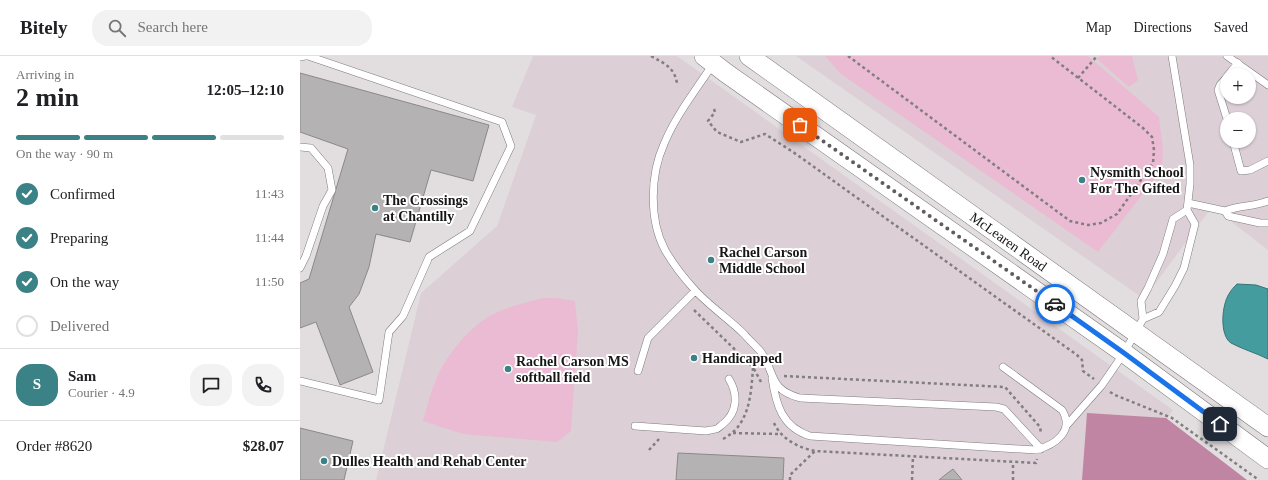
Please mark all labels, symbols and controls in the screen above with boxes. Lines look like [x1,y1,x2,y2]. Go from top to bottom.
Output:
search box [92,10,372,46]
text: Bitely [20,17,68,38]
icon: search [106,17,128,39]
text: Search here [138,19,208,35]
text: Map [1086,20,1111,35]
text: Directions [1133,20,1192,35]
text: Saved [1214,20,1248,35]
text: Arriving in [16,67,74,82]
map controls [1220,68,1256,148]
button: + [1220,68,1256,104]
text: 12:05–12:10 [207,82,284,98]
text: 2 min [16,83,79,112]
pin [783,108,817,142]
button: − [1220,112,1256,148]
icon: bag [789,114,811,136]
text: On the way · 90 m [16,146,113,161]
place label: Nysmith School For The Gifted [1090,165,1184,196]
marker: Nysmith School For The Gifted [1077,175,1087,185]
icon: check [16,183,38,205]
text: Confirmed [50,186,115,202]
text: 11:43 [255,186,284,201]
place label: The Crossings at Chantilly [383,193,468,224]
marker: The Crossings at Chantilly [370,203,380,213]
street label: McLearen Road [967,209,1050,274]
icon: check [16,227,38,249]
text: Preparing [50,230,108,246]
text: 11:44 [255,230,284,245]
place label: Rachel Carson Middle School [719,245,807,276]
marker: Rachel Carson Middle School [706,255,716,265]
icon: check [16,271,38,293]
text: On the way [50,274,119,290]
text: 11:50 [255,274,284,289]
courier [1035,284,1075,324]
icon: car [1044,293,1066,315]
text: Delivered [50,318,109,334]
place label: Handicapped [702,351,782,366]
marker: Handicapped [689,353,699,363]
place label: Rachel Carson MS softball field [516,354,629,385]
button: chat [190,364,232,406]
button: phone [242,364,284,406]
marker: Rachel Carson MS softball field [503,364,513,374]
text: Sam [68,368,96,384]
text: S [33,376,41,392]
text: Courier · 4.9 [68,385,135,400]
pin [1203,407,1237,441]
icon: home [1209,413,1231,435]
text: Order #8620 [16,438,92,454]
text: $28.07 [243,438,284,454]
place label: Dulles Health and Rehab Center [332,454,526,469]
marker: Dulles Health and Rehab Center [319,456,329,466]

